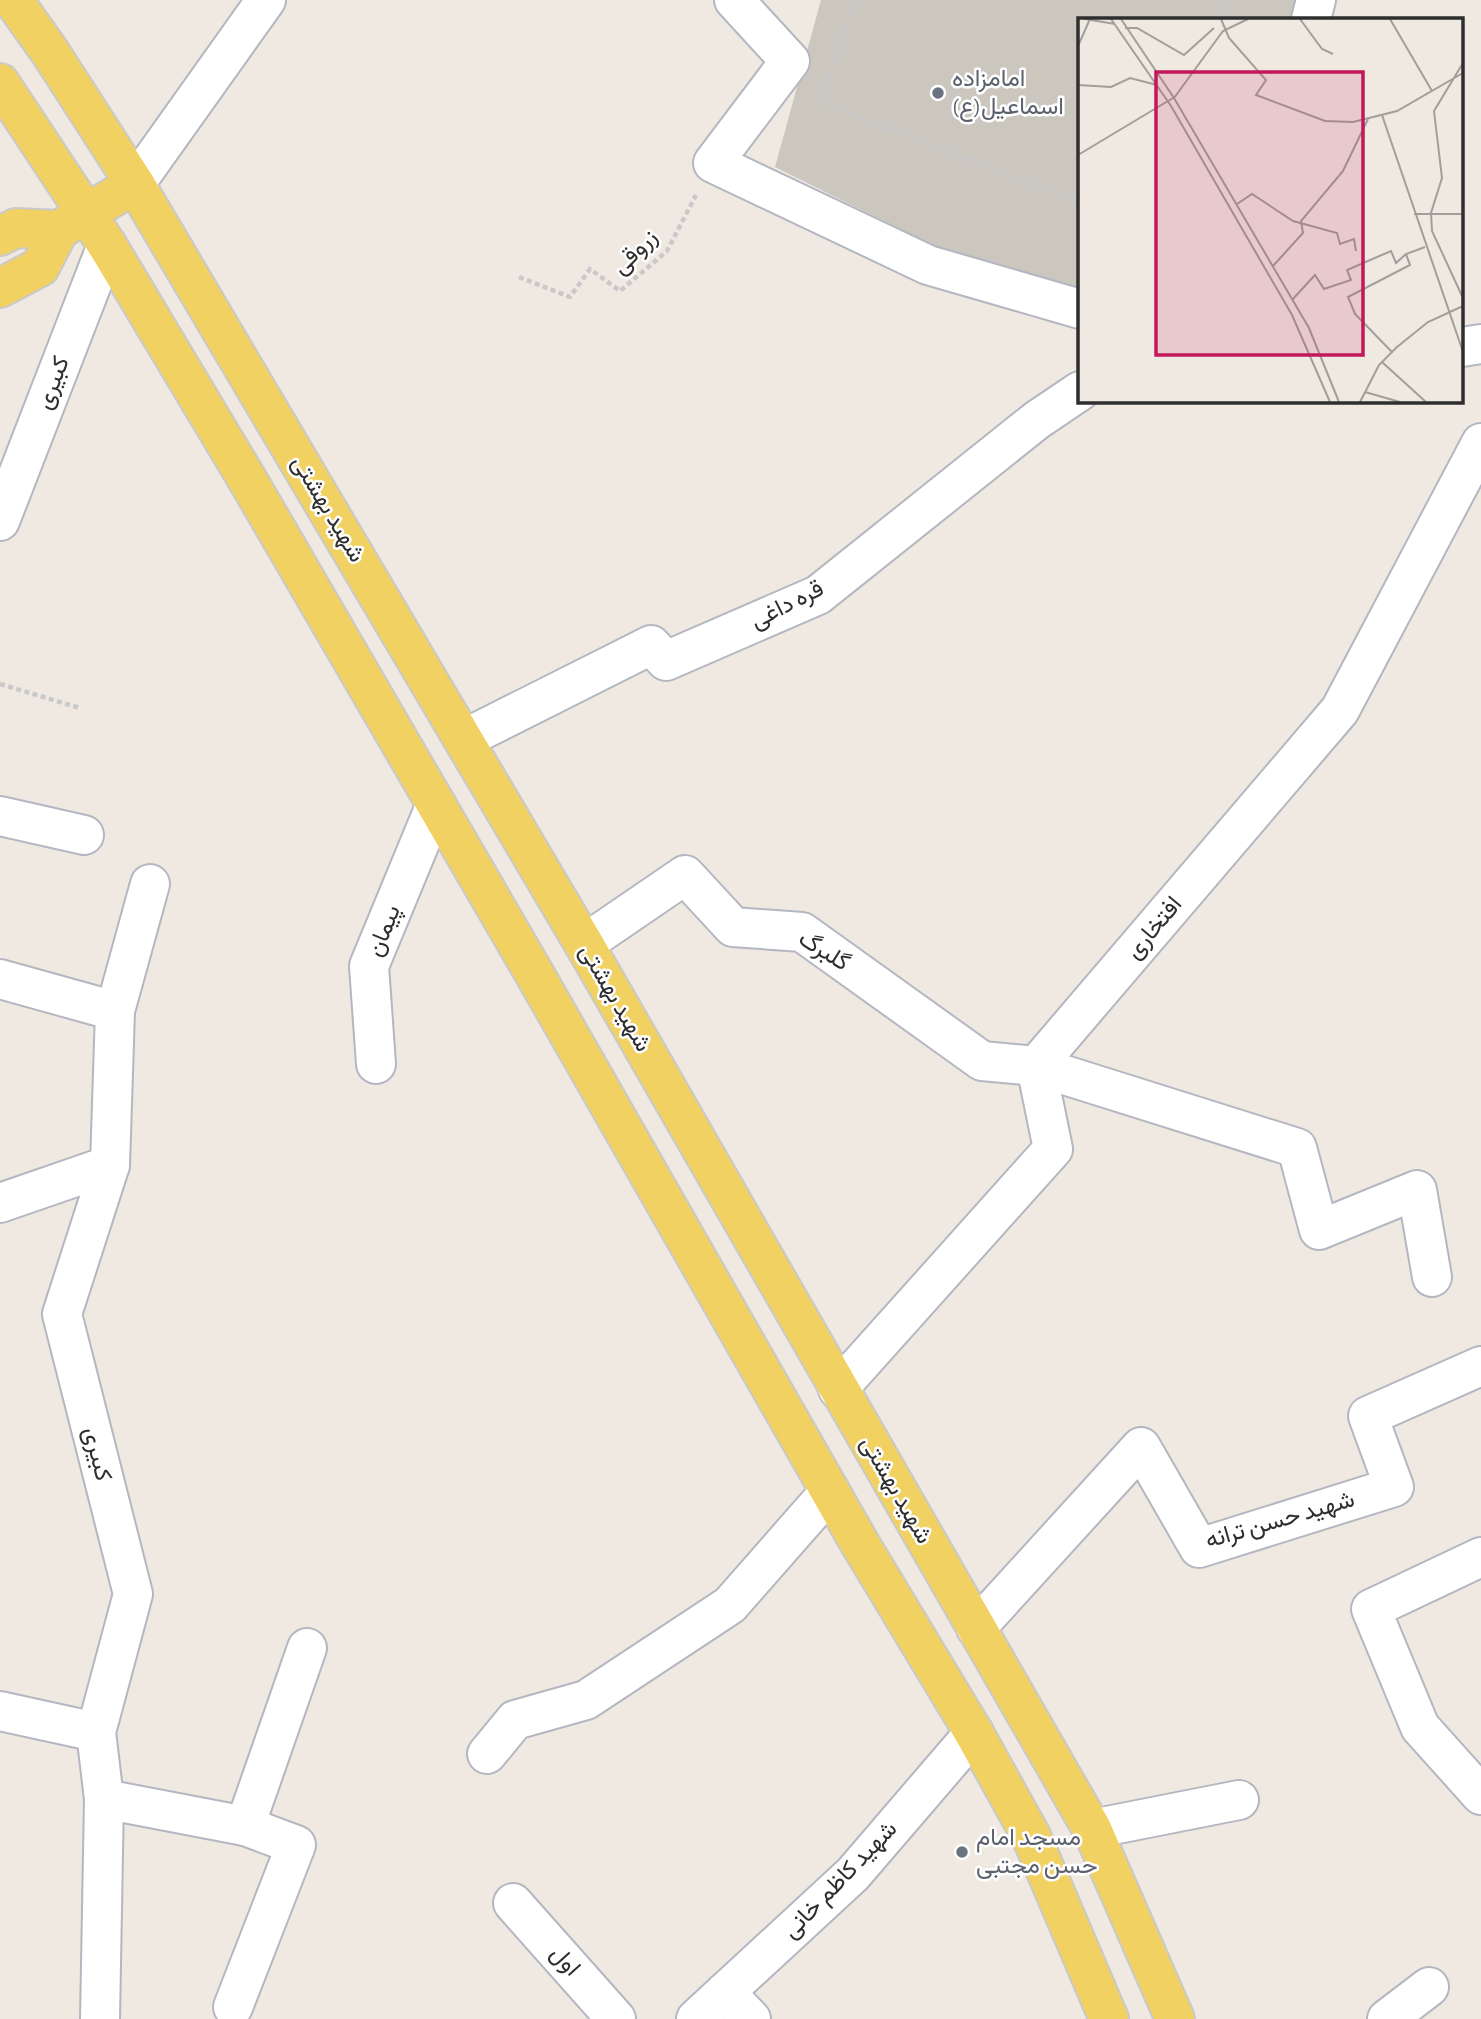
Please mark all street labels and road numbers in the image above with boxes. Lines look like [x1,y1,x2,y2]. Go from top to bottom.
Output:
street label: زروقی [608,225,664,281]
street label: کبیری [32,353,76,414]
street label: شهید بهشتی [285,451,369,568]
street label: قره داغی [747,576,828,635]
street label: افتخاری [1121,892,1188,965]
street label: پیمان [363,902,408,961]
street label: گلبرگ [793,925,854,977]
street label: شهید بهشتی [573,940,655,1057]
street label: کبیری [77,1425,115,1484]
street label: شهید بهشتی [854,1432,936,1549]
street label: شهید حسن ترانه [1203,1487,1358,1555]
street label: شهید کاظم خانی [778,1817,904,1945]
street label: اول [544,1941,584,1982]

